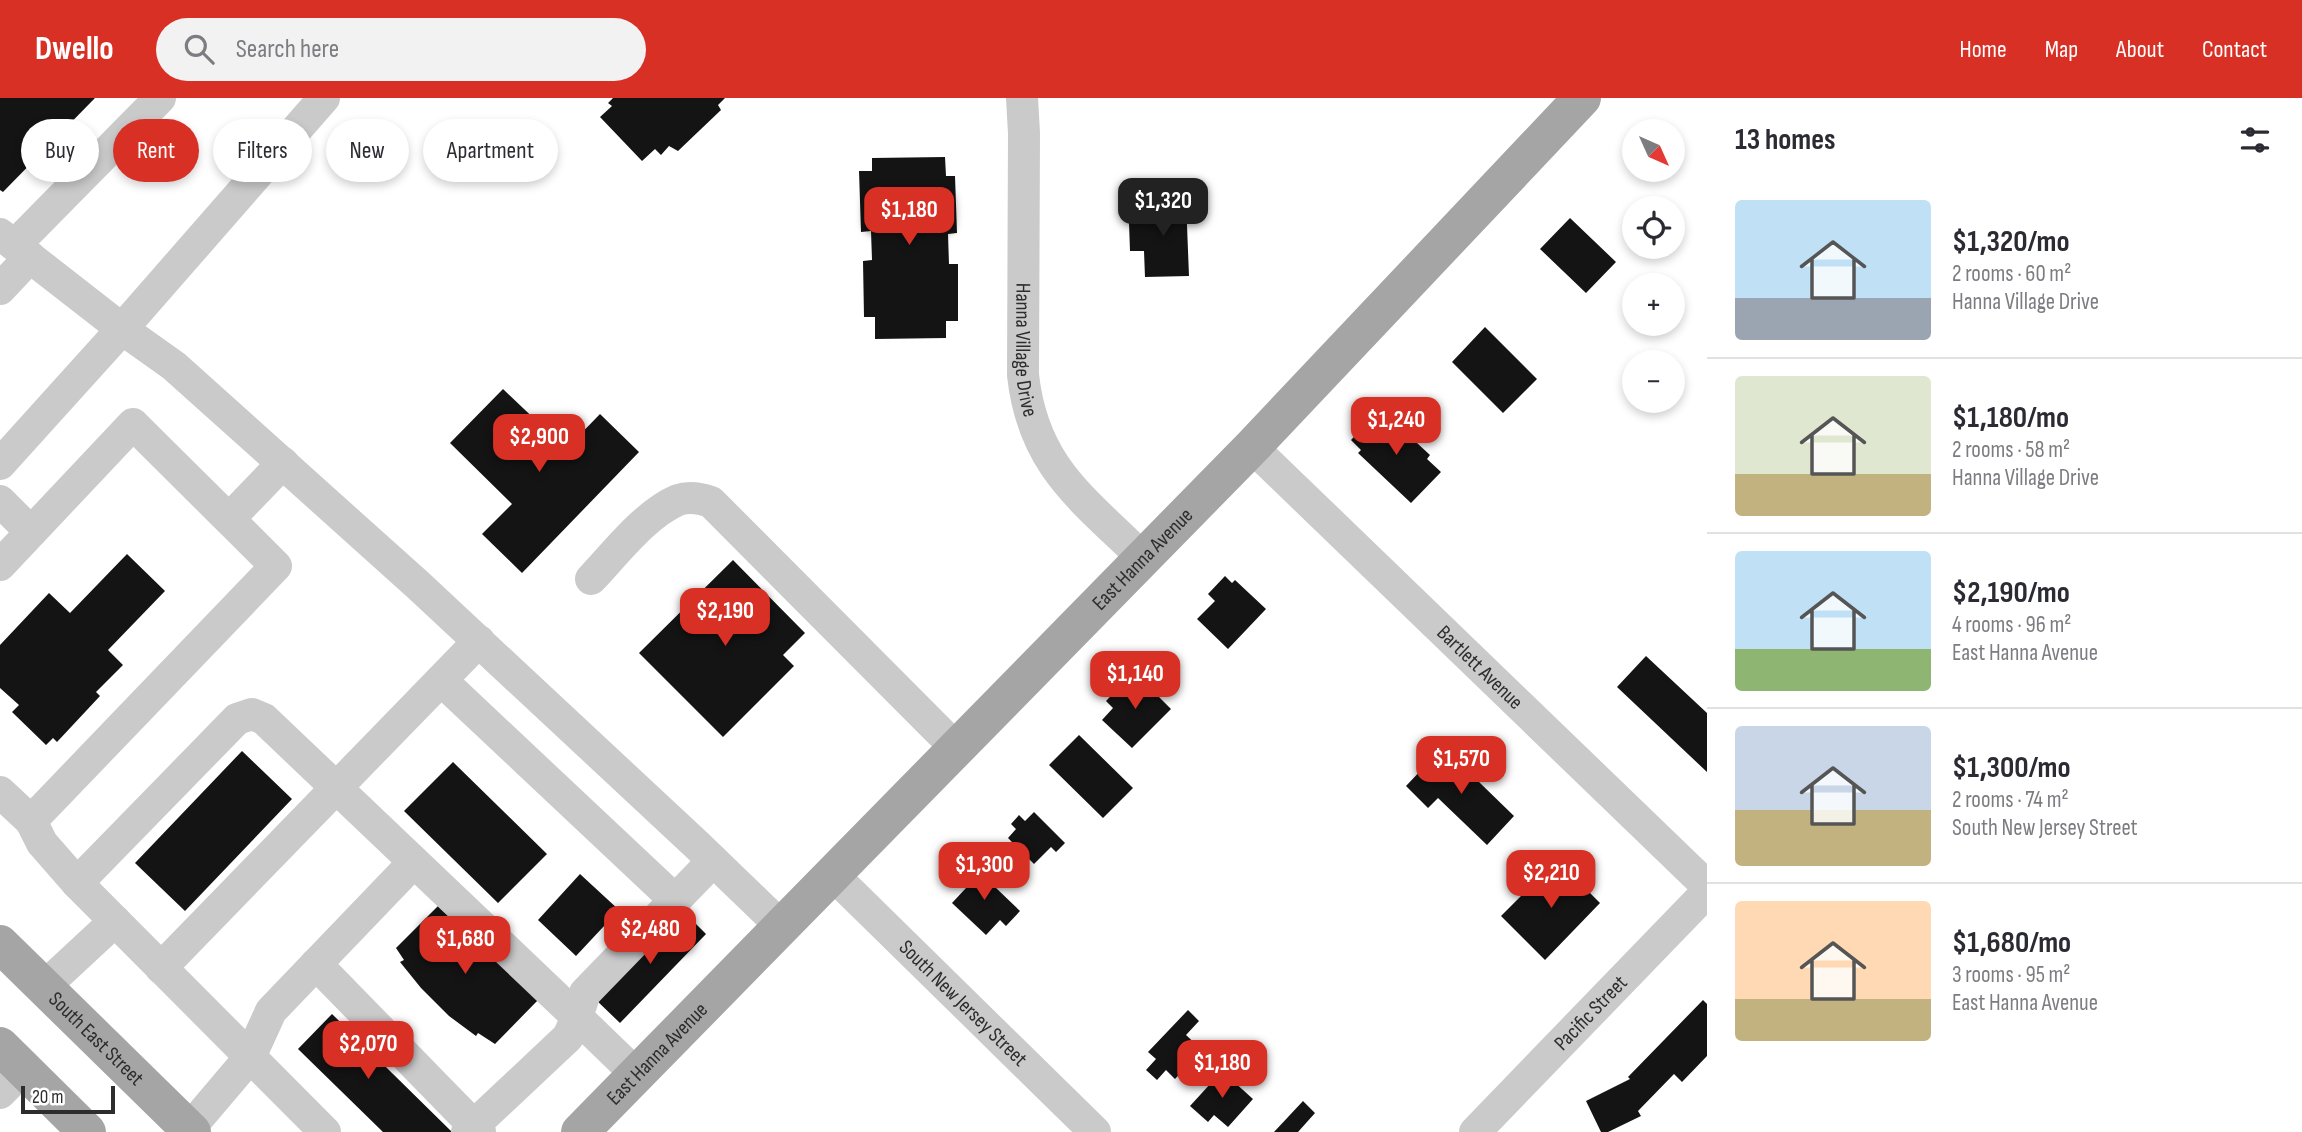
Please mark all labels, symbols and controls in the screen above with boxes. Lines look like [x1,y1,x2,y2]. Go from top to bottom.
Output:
search box [156,18,646,81]
text: Dwello [35,29,114,69]
icon: search [180,30,218,68]
text: Search here [236,34,339,65]
text: Home [1959,35,2007,64]
text: Map [2045,35,2078,64]
text: About [2116,35,2164,64]
text: Contact [2202,35,2267,64]
chip: Buy [21,119,99,182]
chip: Rent [113,119,199,182]
chip: Filters [213,119,312,182]
chip: New [326,119,409,182]
chip: Apartment [423,119,558,182]
north arrow [1622,119,1685,182]
map controls [1622,119,1685,413]
icon: filters [2236,121,2274,159]
text: 13 homes [1735,122,1836,158]
pin: $1,320 [1106,178,1220,238]
text: $1,320 [1134,187,1192,215]
pin: $1,180 [852,188,966,247]
text: $1,180 [880,196,938,224]
button: locate [1622,196,1685,259]
text: $1,320/mo [1952,224,2069,260]
icon: home [1791,228,1875,312]
text: 2 rooms · 60 m² [1952,260,2071,288]
button: + [1622,273,1685,336]
street label: Hanna Village Drive [1010,283,1043,420]
text: Hanna Village Drive [1952,288,2099,316]
button: − [1622,350,1685,413]
pin: $1,240 [1339,398,1453,457]
text: $1,180/mo [1952,400,2069,436]
icon: home [1791,404,1875,488]
text: $1,240 [1367,406,1425,434]
pin: $2,900 [482,414,596,474]
text: $2,900 [509,423,569,451]
text: 2 rooms · 58 m² [1952,436,2070,464]
text: Hanna Village Drive [1952,464,2099,492]
street label: East Hanna Avenue [1087,502,1198,615]
text: $2,190/mo [1952,575,2070,611]
icon: home [1791,579,1875,663]
pin: $2,190 [668,588,782,648]
text: $2,190 [696,597,754,625]
text: 4 rooms · 96 m² [1952,611,2071,639]
street label: Bartlett Avenue [1432,620,1528,714]
text: East Hanna Avenue [1952,639,2098,667]
pin: $1,140 [1078,652,1192,711]
text: $1,140 [1106,660,1164,688]
pin: $1,570 [1404,736,1518,796]
text: $1,570 [1432,745,1490,773]
text: $1,300/mo [1952,750,2071,786]
icon: home [1791,754,1875,838]
text: 2 rooms · 74 m² [1952,786,2069,814]
text: South New Jersey Street [1952,814,2138,842]
pin: $1,300 [927,842,1041,902]
pin: $2,210 [1494,850,1608,910]
text: $1,300 [955,851,1013,879]
text: $2,210 [1522,859,1580,887]
pin: $2,480 [593,906,707,966]
text: $2,480 [620,915,680,943]
pin: $1,680 [408,916,522,976]
text: $1,680 [435,925,495,953]
text: $1,680/mo [1952,925,2071,961]
icon: home [1791,929,1875,1013]
street label: South New Jersey Street [894,935,1033,1071]
text: 3 rooms · 95 m² [1952,961,2071,989]
street label: Pacific Street [1549,970,1632,1055]
street label: South East Street [44,986,149,1091]
text: East Hanna Avenue [1952,989,2098,1017]
street label: East Hanna Avenue [601,997,713,1110]
pin: $2,070 [311,1021,425,1081]
text: $2,070 [339,1030,397,1058]
pin: $1,180 [1165,1040,1279,1100]
text: $1,180 [1193,1049,1251,1077]
scale bar [21,1083,116,1115]
text: 20 m [32,1086,64,1109]

